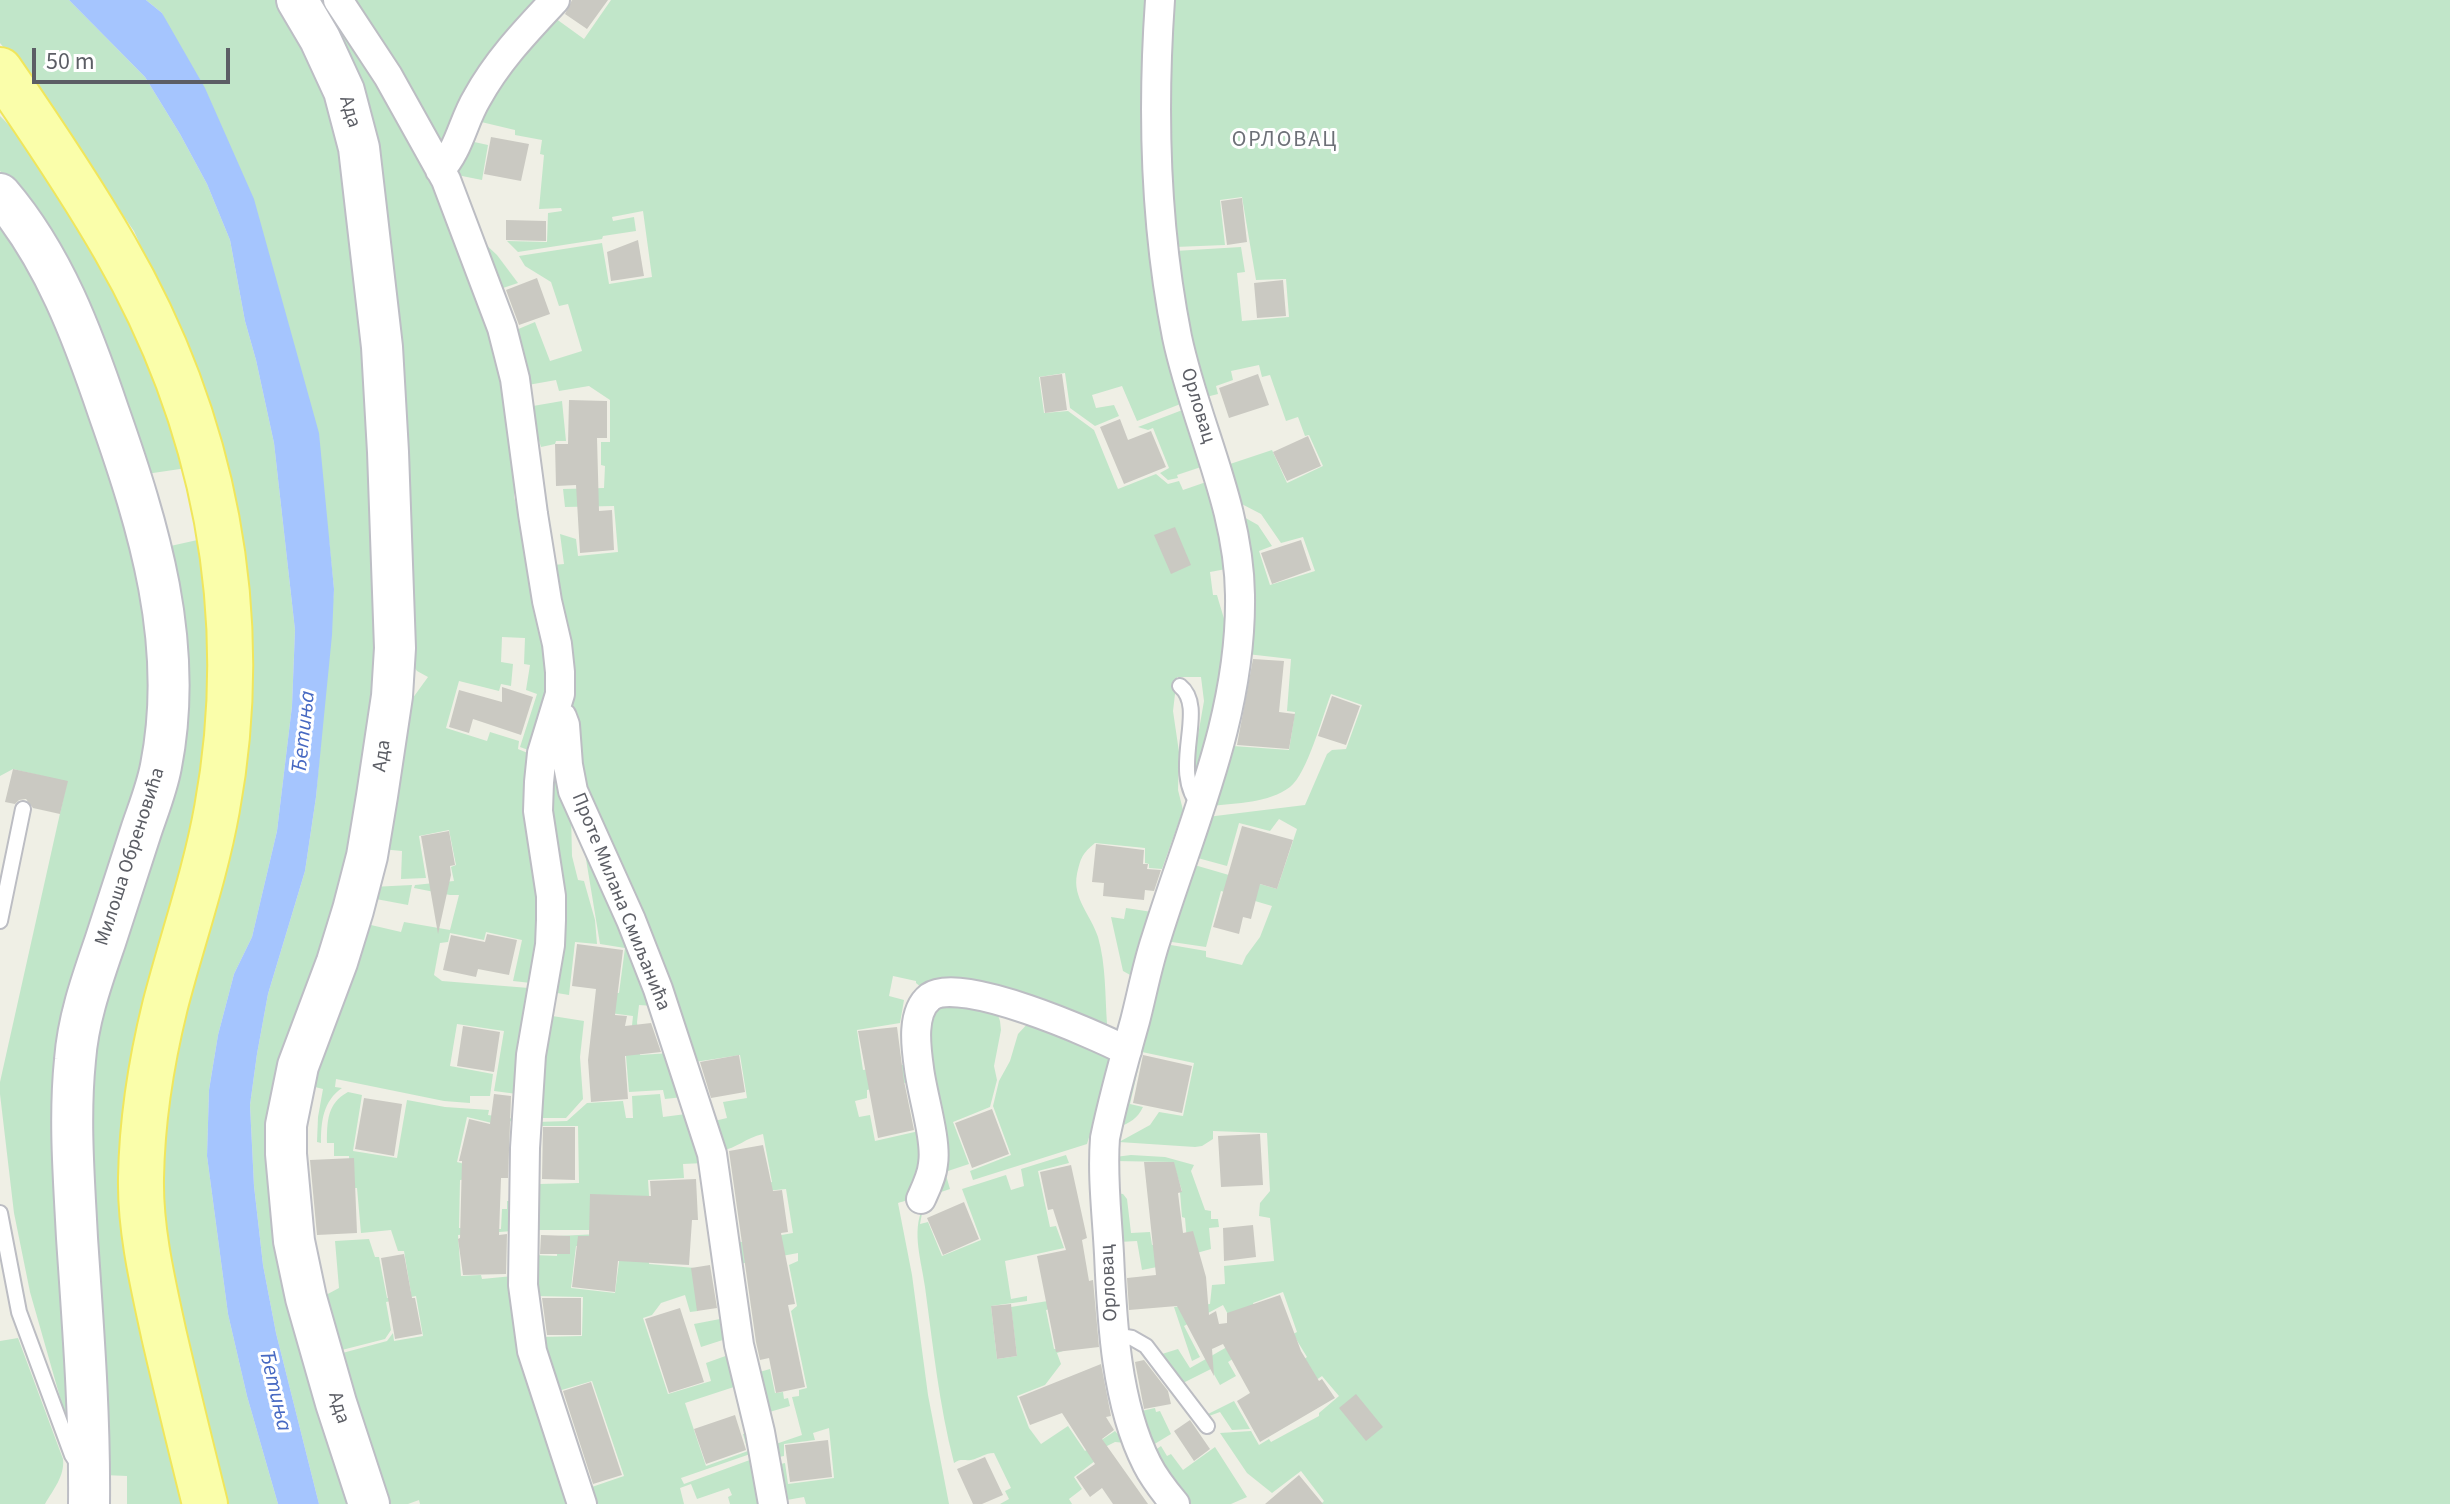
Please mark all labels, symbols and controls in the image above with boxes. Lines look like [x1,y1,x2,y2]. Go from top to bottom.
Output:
scale bar [36,32,234,82]
text: 50 m [46,44,95,79]
street label: Ада [333,93,365,131]
district label: ОРЛОВАЦ [1232,128,1338,154]
street label: Орловац [1174,366,1220,446]
water label: Ђетиња [288,690,322,774]
street label: Ада [369,738,397,774]
street label: Милоша Обреновића [91,765,171,949]
street label: Проте Милана Смиљанића [565,790,675,1014]
street label: Орловац [1096,1244,1124,1322]
water label: Ђетиња [252,1348,296,1434]
street label: Ада [322,1389,354,1427]

